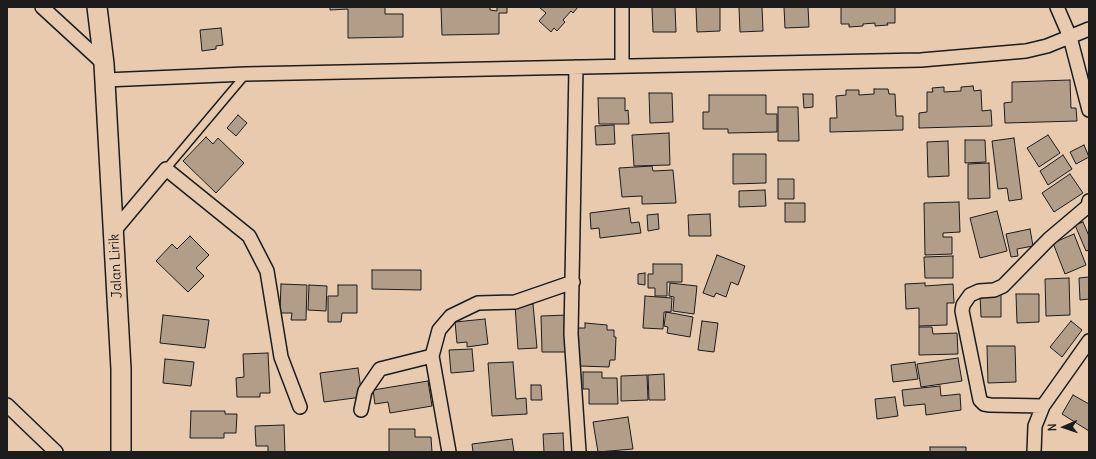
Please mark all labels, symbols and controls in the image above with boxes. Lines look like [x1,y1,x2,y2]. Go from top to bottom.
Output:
street label: Jalan Lirik [106,233,126,299]
north arrow [1044,407,1084,447]
text: N [1045,423,1059,431]

